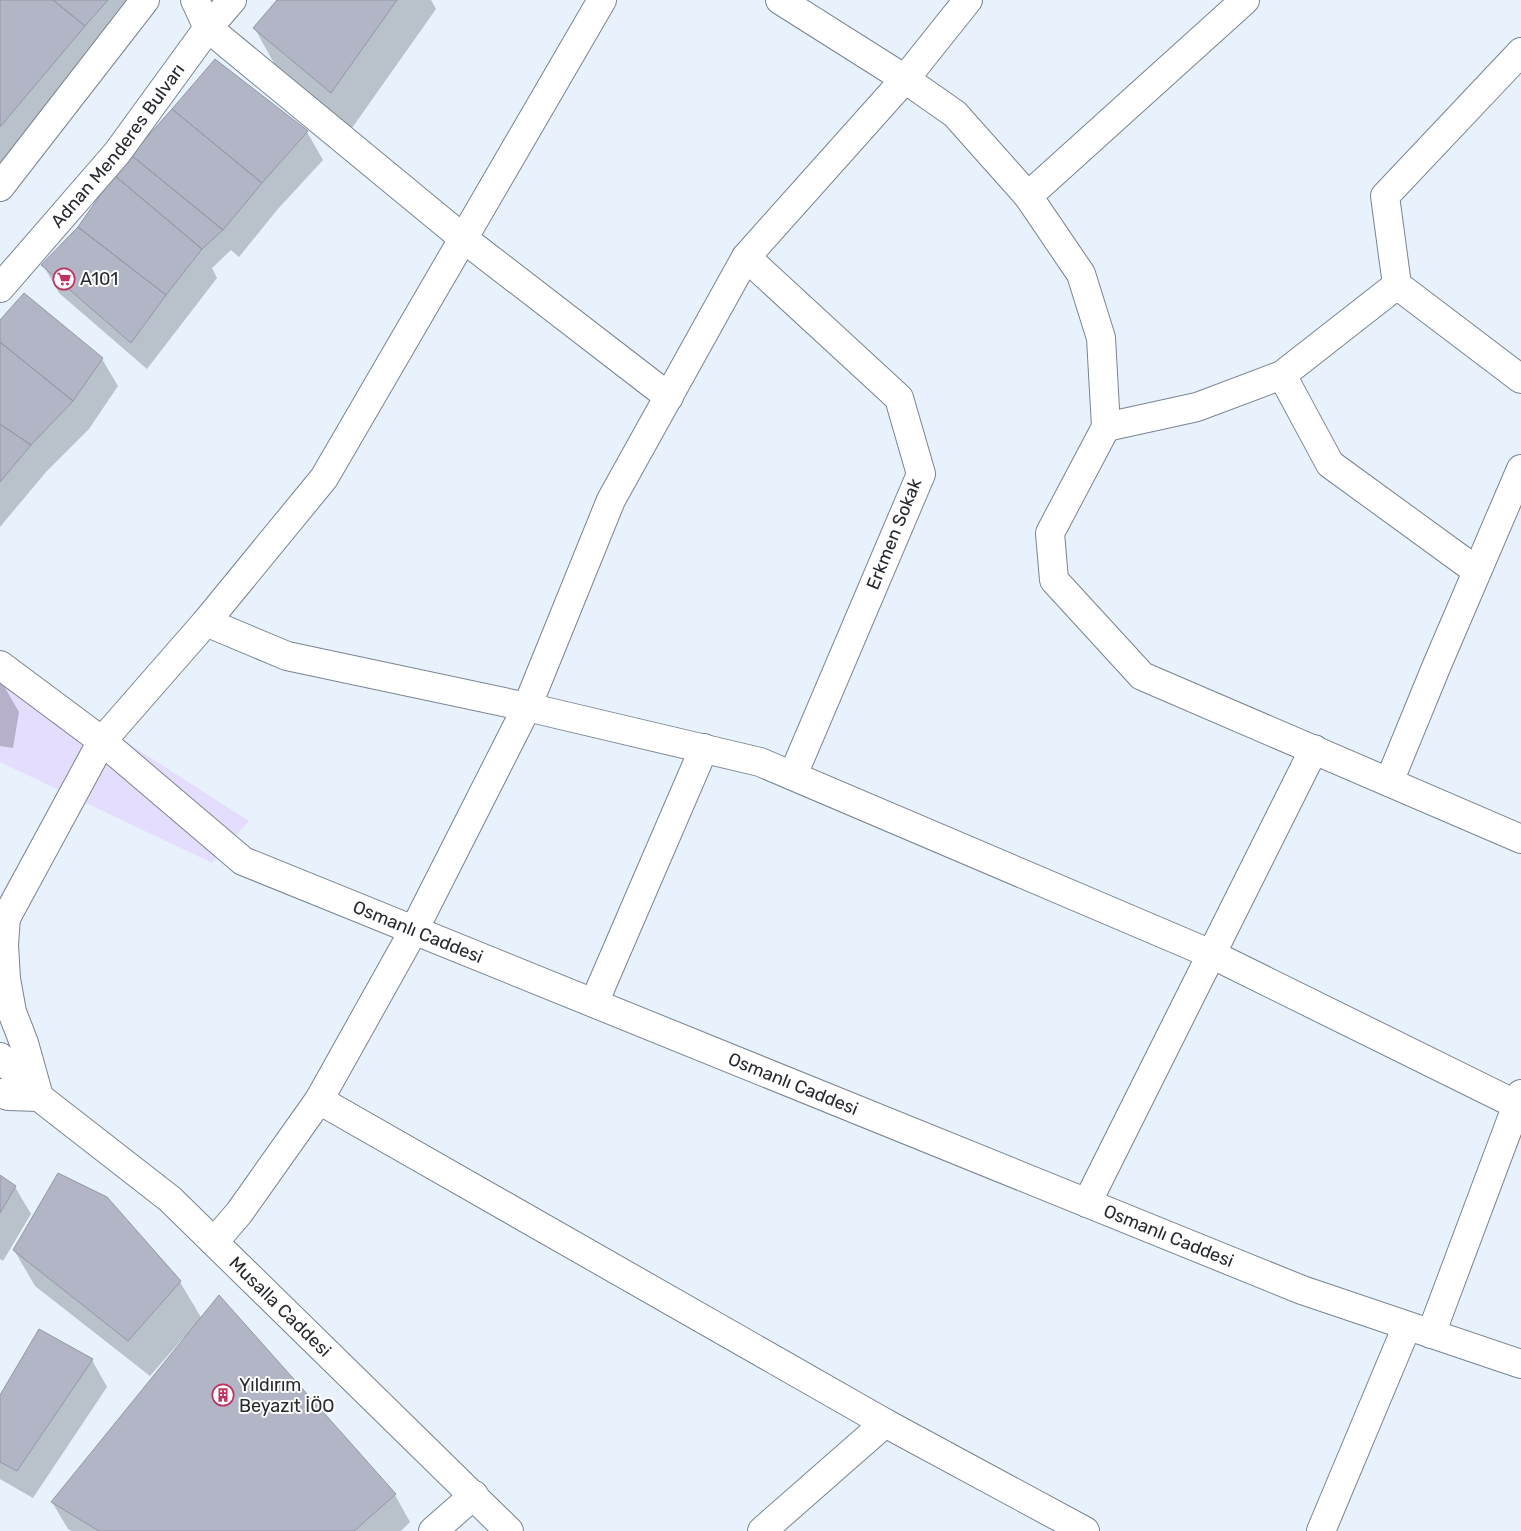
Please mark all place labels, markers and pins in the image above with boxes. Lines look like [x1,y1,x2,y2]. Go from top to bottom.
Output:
supermarket icon: A101 [52,267,76,291]
place label: A101 [80,268,118,290]
place label: Yıldırım Beyazıt İÖO [239,1374,335,1417]
building icon: Yıldırım Beyazıt İÖO [211,1383,235,1407]

